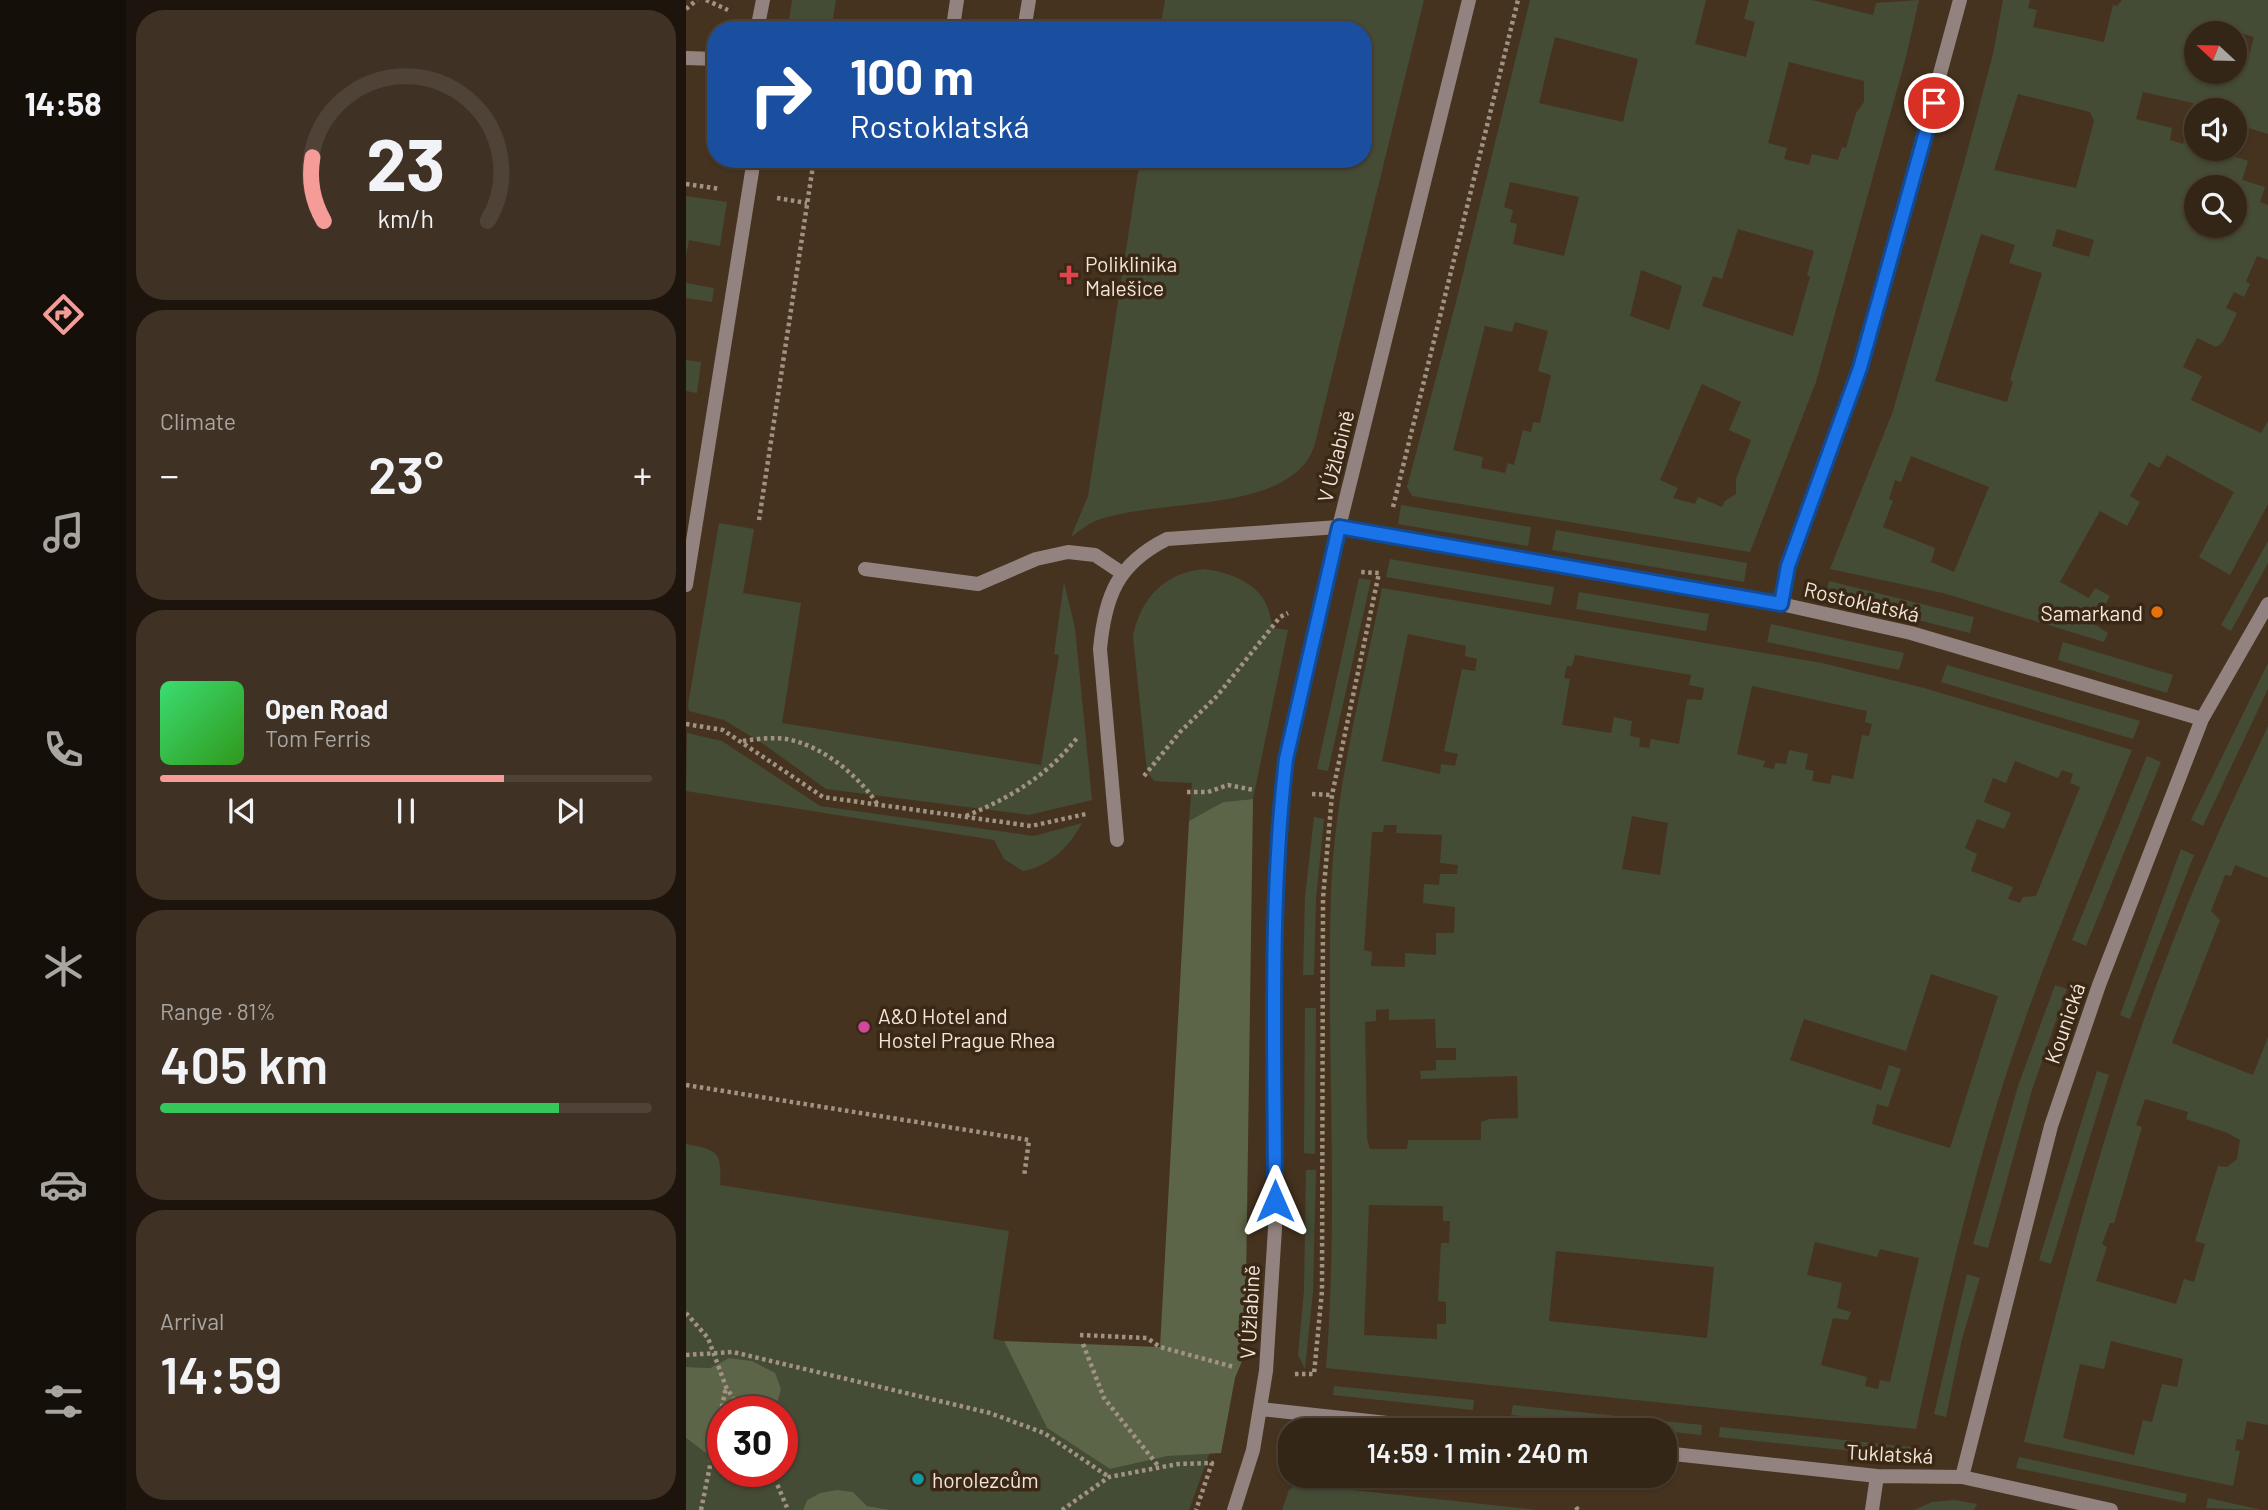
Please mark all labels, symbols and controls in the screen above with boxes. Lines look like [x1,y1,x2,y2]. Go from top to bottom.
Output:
north arrow [2184,21,2247,84]
map controls [2184,21,2247,238]
text: 100 m [850,46,974,105]
icon: right [735,49,826,140]
pin [1904,73,1964,133]
text: 14:58 [25,84,101,122]
icon: arrive [1915,84,1953,122]
button: sound [2184,98,2247,161]
text: Rostoklatská [850,106,1030,144]
text: 23 [366,118,446,206]
button: search [2184,175,2247,238]
text: km/h [378,203,434,233]
place label: Poliklinika Malešice [1085,251,1177,300]
marker: Poliklinika Malešice [1059,265,1079,285]
icon: directions [39,290,88,339]
text: Climate [160,407,236,435]
street label: V Úžlabině [1311,407,1359,505]
text: 23° [368,442,444,504]
text: − [160,451,179,497]
text: + [633,451,652,497]
icon: music [39,508,88,557]
street label: Rostoklatská [1802,576,1922,626]
place label: Samarkand [2041,600,2143,625]
marker: Samarkand [2149,604,2165,620]
text: Open Road [265,693,388,724]
text: Tom Ferris [265,724,371,752]
icon: phone [39,725,88,774]
icon: previous [223,792,261,830]
icon: pause [387,792,425,830]
icon: next [551,792,589,830]
icon: climate [39,942,88,991]
street label: Kounická [2039,979,2089,1067]
text: Range · 81% [160,997,276,1025]
place label: A&O Hotel and Hostel Prague Rhea [878,1003,1055,1052]
marker: A&O Hotel and Hostel Prague Rhea [856,1019,872,1035]
text: 405 km [160,1032,328,1094]
icon: car [39,1160,88,1209]
position arrow [1238,1164,1312,1238]
street label: V Úžlabině [1234,1264,1264,1360]
text: Arrival [160,1307,224,1335]
text: 14:59 [160,1342,282,1404]
icon: filters [39,1377,88,1426]
speed limit sign: 30 [707,1396,798,1487]
text: 14:59 · 1 min · 240 m [1367,1437,1588,1468]
street label: Tuklatská [1846,1438,1934,1468]
place label: horolezcům [932,1467,1039,1492]
marker: horolezcům [910,1471,926,1487]

